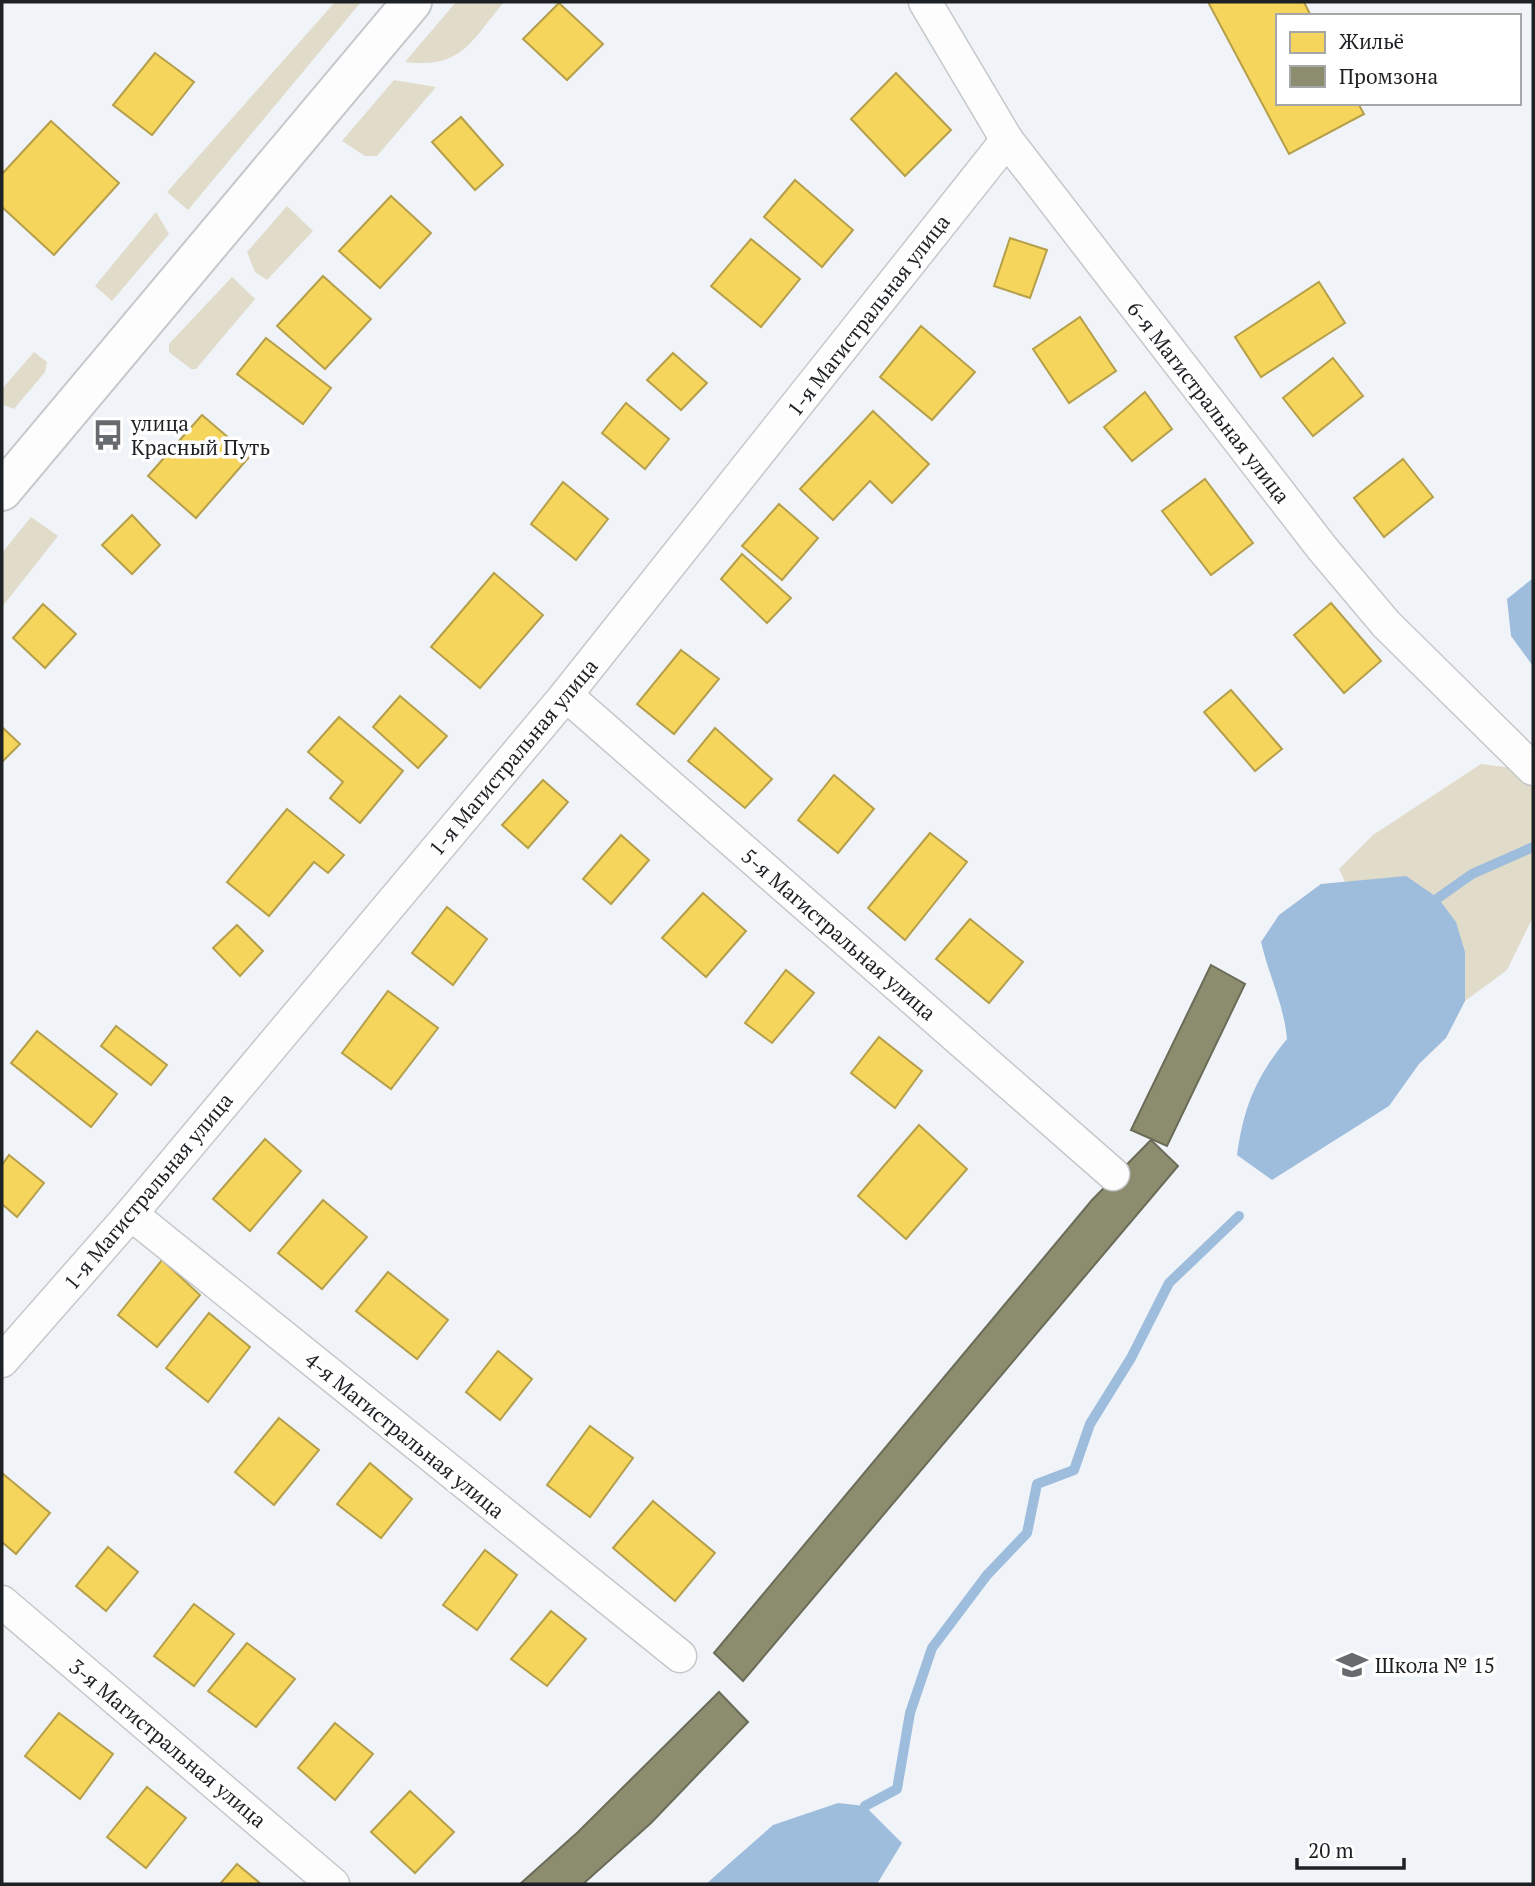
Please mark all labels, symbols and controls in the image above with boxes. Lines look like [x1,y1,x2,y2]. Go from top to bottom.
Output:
legend [1276,14,1521,105]
text: Жильё [1339,27,1404,55]
text: Промзона [1339,62,1438,90]
street label: 1-я Магистральная улица [780,208,956,422]
street label: 6-я Магистральная улица [1121,295,1297,509]
place label: улица Красный Путь [130,409,270,461]
bus stop icon: улица Красный Путь [91,418,125,452]
street label: 1-я Магистральная улица [422,652,604,861]
street label: 5-я Магистральная улица [736,842,942,1027]
street label: 1-я Магистральная улица [57,1086,239,1295]
street label: 4-я Магистральная улица [299,1346,511,1524]
school or university icon: Школа № 15 [1335,1648,1369,1682]
place label: Школа № 15 [1375,1651,1495,1679]
street label: 3-я Магистральная улица [64,1652,273,1834]
scale bar [1297,1826,1404,1870]
text: 20 m [1308,1836,1354,1864]

